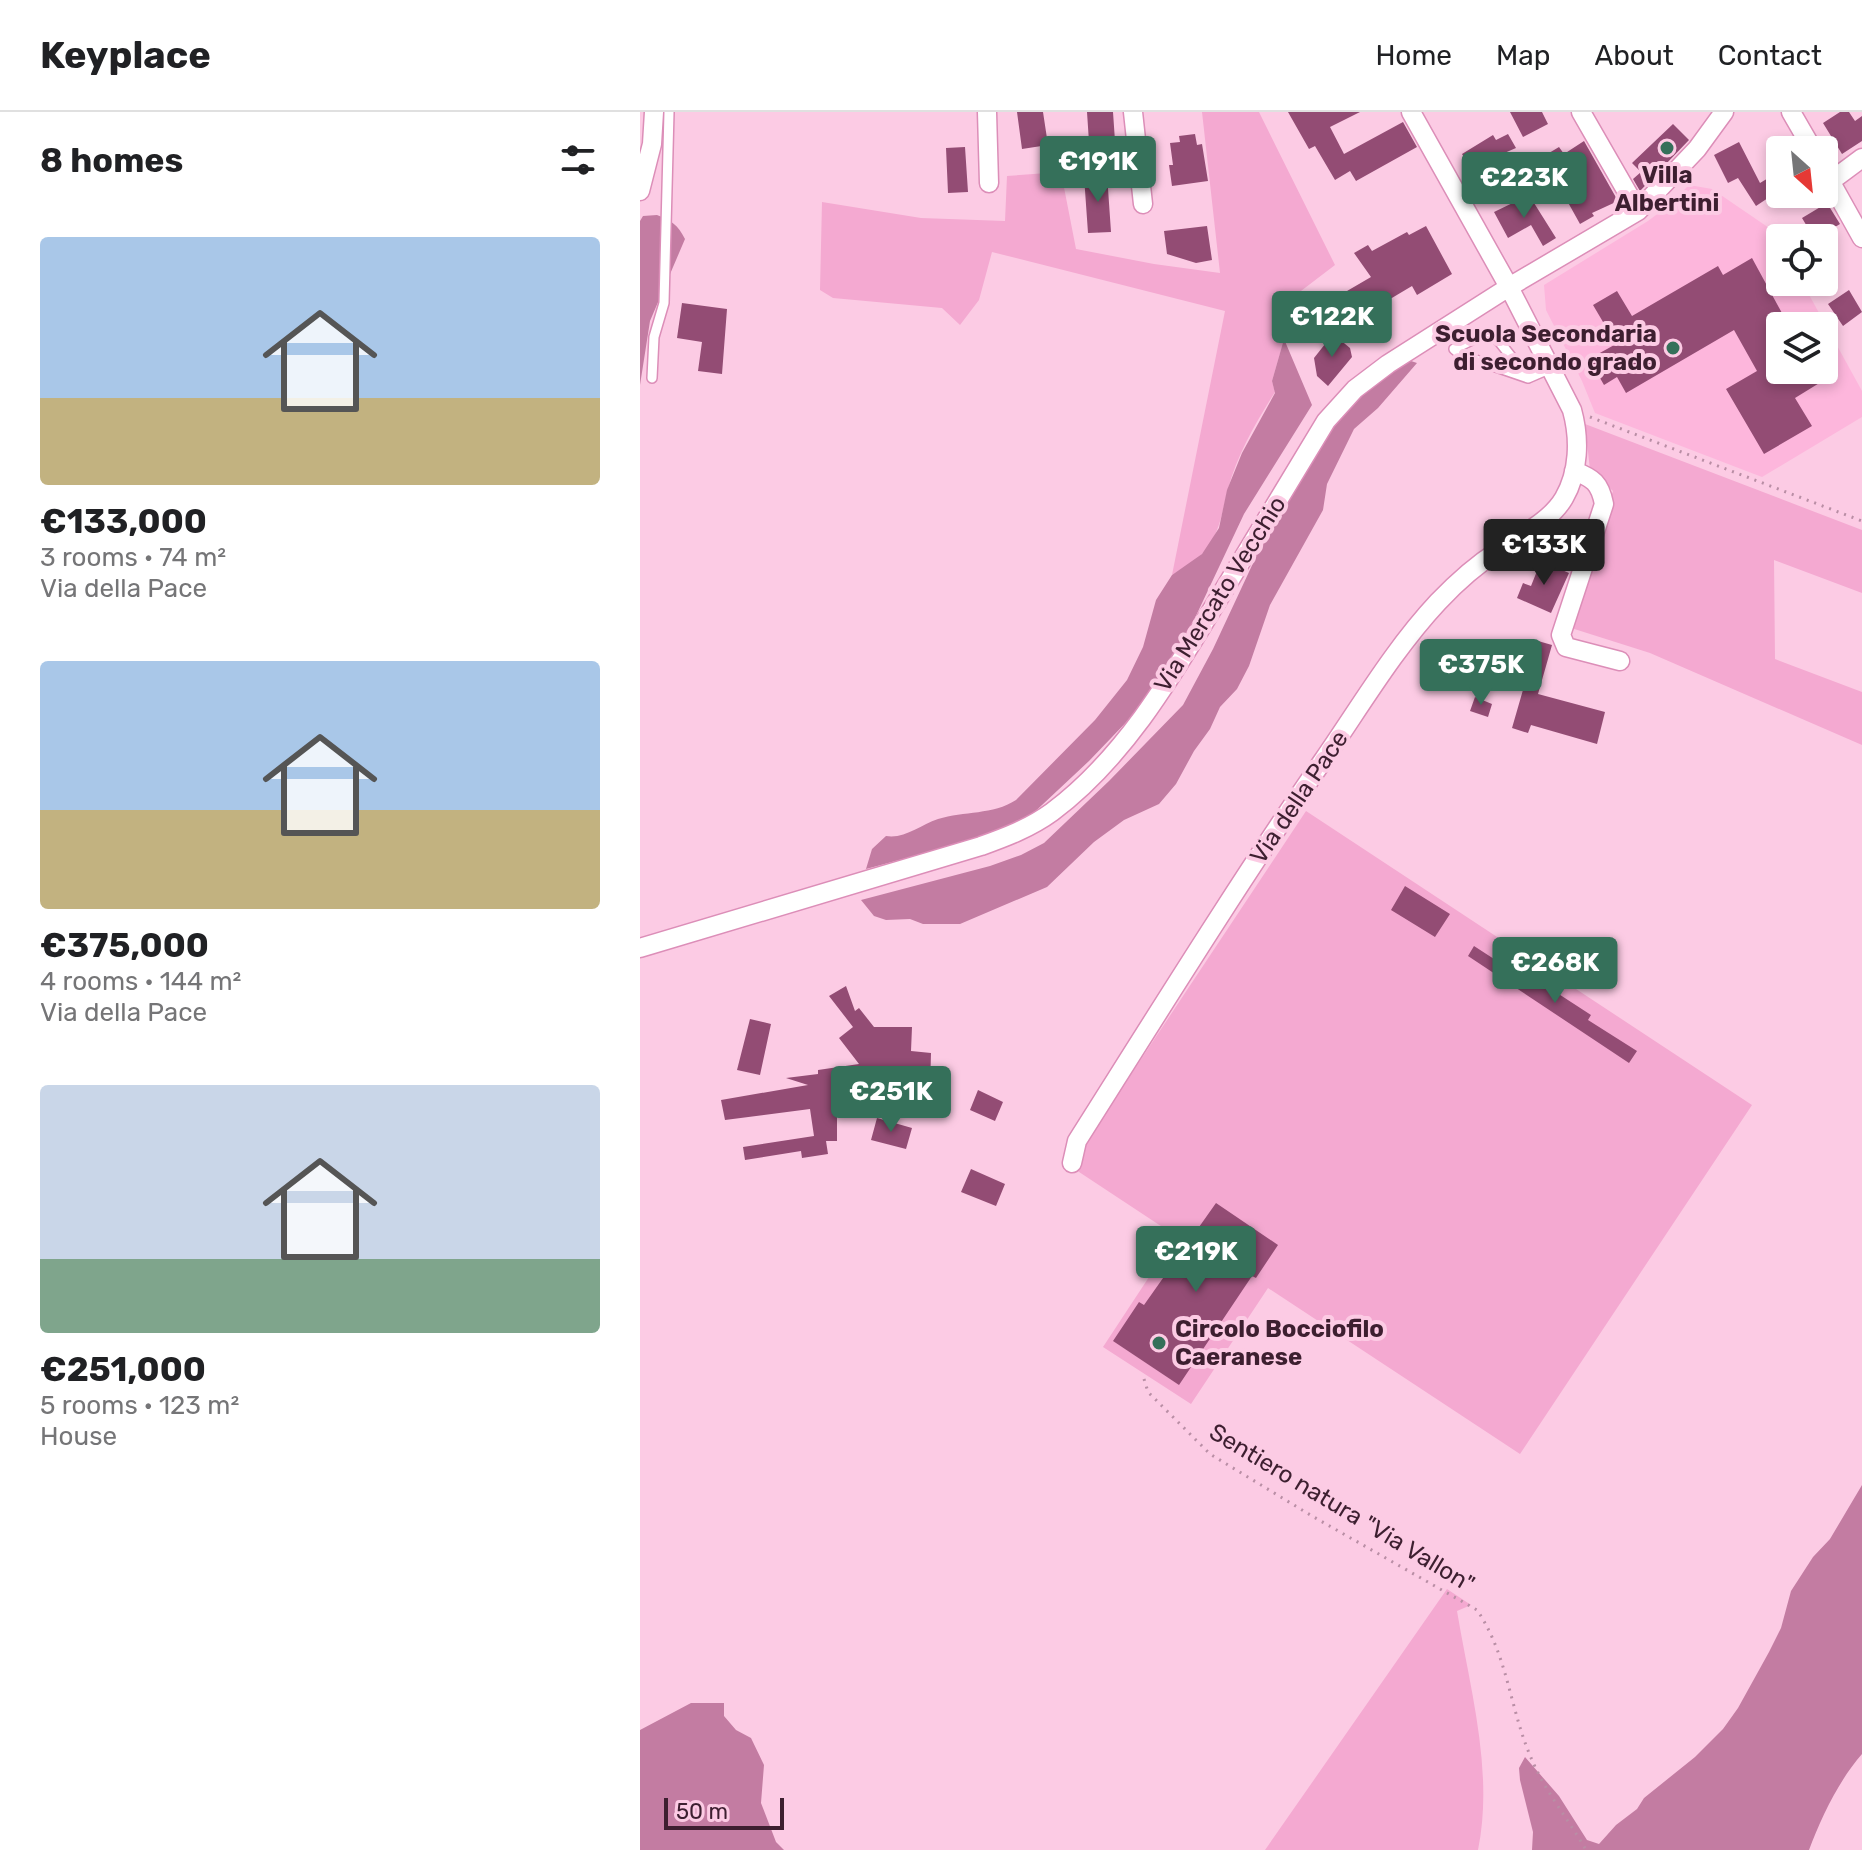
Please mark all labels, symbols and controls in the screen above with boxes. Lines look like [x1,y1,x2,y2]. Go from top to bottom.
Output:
text: Keyplace [40,32,211,78]
text: Home [1375,39,1452,72]
text: Map [1496,39,1550,72]
text: About [1594,39,1674,72]
text: Contact [1718,39,1822,72]
pin: €191K [1042,136,1154,204]
north arrow [1766,136,1838,208]
map controls [1766,136,1838,384]
icon: filters [556,138,600,182]
marker: Villa Albertini [1658,139,1676,157]
text: 8 homes [40,140,183,181]
text: €191K [1058,146,1138,177]
pin: €223K [1468,152,1580,220]
place label: Villa Albertini [1615,161,1719,217]
text: €223K [1480,162,1568,193]
button: locate [1766,224,1838,296]
icon: home [248,289,392,433]
pin: €122K [1276,291,1388,359]
text: €122K [1290,301,1374,332]
button: layers [1766,312,1838,384]
place label: Scuola Secondaria di secondo grado [1435,320,1657,376]
marker: Scuola Secondaria di secondo grado [1664,339,1682,357]
street label: Via Mercato Vecchio [1148,491,1292,697]
text: €133,000 [40,501,207,542]
pin: €133K [1488,519,1600,587]
text: €133K [1502,529,1586,560]
text: 3 rooms · 74 m² [40,542,226,573]
text: Via della Pace [40,573,207,604]
pin: €375K [1425,639,1537,707]
text: €375K [1438,649,1524,680]
icon: home [248,713,392,857]
street label: Via della Pace [1244,725,1354,869]
text: €375,000 [40,925,209,966]
pin: €268K [1499,937,1611,1005]
text: €268K [1510,947,1600,978]
text: 4 rooms · 144 m² [40,966,241,997]
text: Via della Pace [40,997,207,1028]
pin: €251K [835,1066,947,1134]
text: €251K [849,1076,933,1107]
icon: home [248,1137,392,1281]
pin: €219K [1140,1226,1252,1294]
text: €219K [1154,1236,1238,1267]
place label: Circolo Bocciofilo Caeranese [1175,1315,1384,1371]
marker: Circolo Bocciofilo Caeranese [1150,1334,1168,1352]
text: €251,000 [40,1349,206,1390]
text: 5 rooms · 123 m² [40,1390,239,1421]
street label: Sentiero natura "Via Vallon" [1204,1418,1480,1598]
text: House [40,1421,117,1452]
scale bar [664,1794,784,1830]
text: 50 m [676,1798,728,1825]

